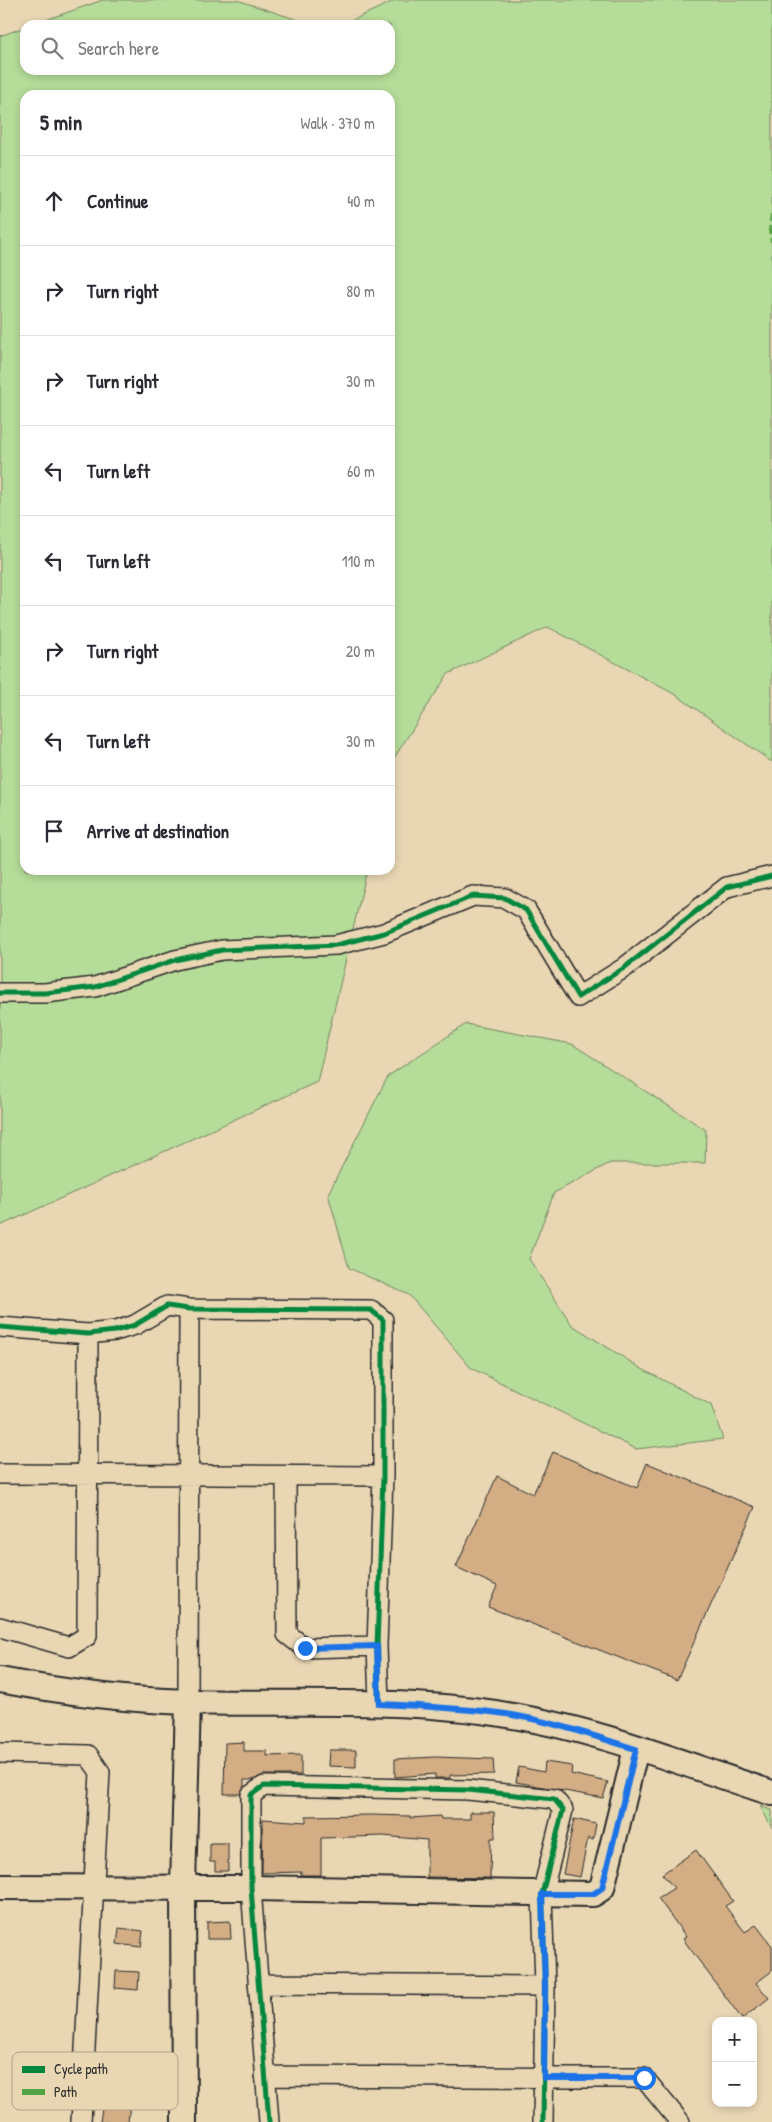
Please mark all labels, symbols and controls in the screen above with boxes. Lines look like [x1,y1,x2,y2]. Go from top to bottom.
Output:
search box [20,20,395,75]
icon: search [38,34,66,62]
text: Search here [78,35,159,61]
text: 5 min [40,108,82,137]
text: Walk · 370 m [301,112,375,134]
icon: ahead [40,187,68,215]
text: Continue [87,188,148,214]
text: 40 m [347,190,375,212]
icon: right [40,277,68,305]
text: Turn right [87,278,158,304]
text: 80 m [346,280,375,302]
icon: right [40,367,68,395]
text: Turn right [87,368,158,394]
text: 30 m [346,370,375,392]
icon: left [40,457,68,485]
text: Turn left [87,458,150,484]
text: 60 m [347,460,375,482]
icon: left [40,547,68,575]
text: Turn left [87,548,150,574]
text: 110 m [342,550,375,572]
icon: right [40,637,68,665]
text: Turn right [87,638,158,664]
text: 20 m [346,640,375,662]
icon: left [40,727,68,755]
text: Turn left [87,728,150,754]
text: 30 m [346,730,375,752]
icon: arrive [40,817,68,845]
text: Arrive at destination [87,818,229,844]
route end [294,1637,317,1660]
map controls [712,2017,757,2107]
button: + [712,2017,757,2062]
legend [12,2052,178,2110]
text: Cycle path [54,2059,108,2079]
button: − [712,2062,757,2107]
route start [633,2067,656,2090]
text: Path [54,2082,77,2101]

